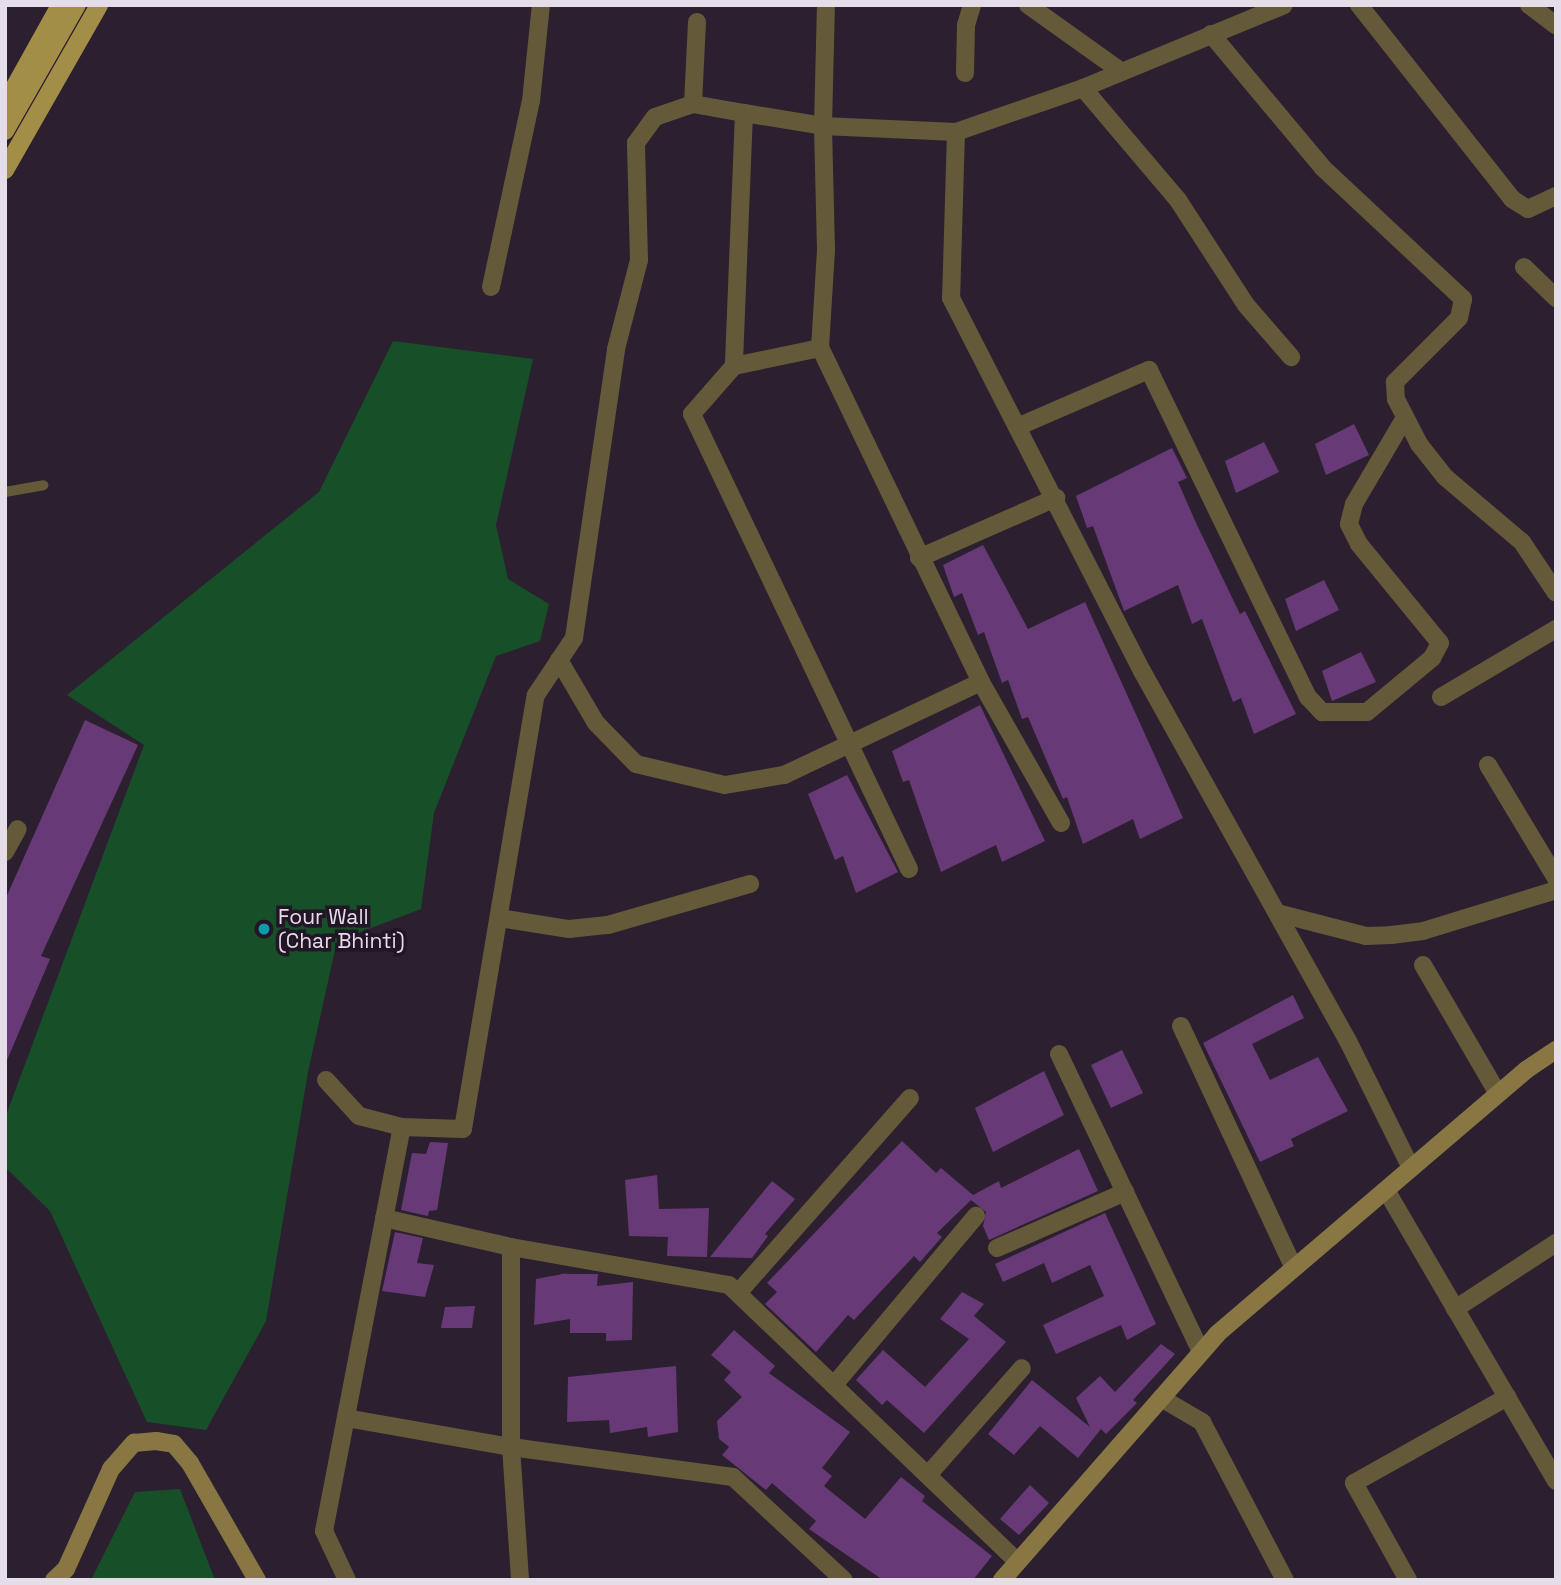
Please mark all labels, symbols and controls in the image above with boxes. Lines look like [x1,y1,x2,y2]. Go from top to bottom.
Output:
place label: Four Wall (Char Bhinti) [278,904,405,954]
marker: Four Wall (Char Bhinti) [256,921,272,937]

